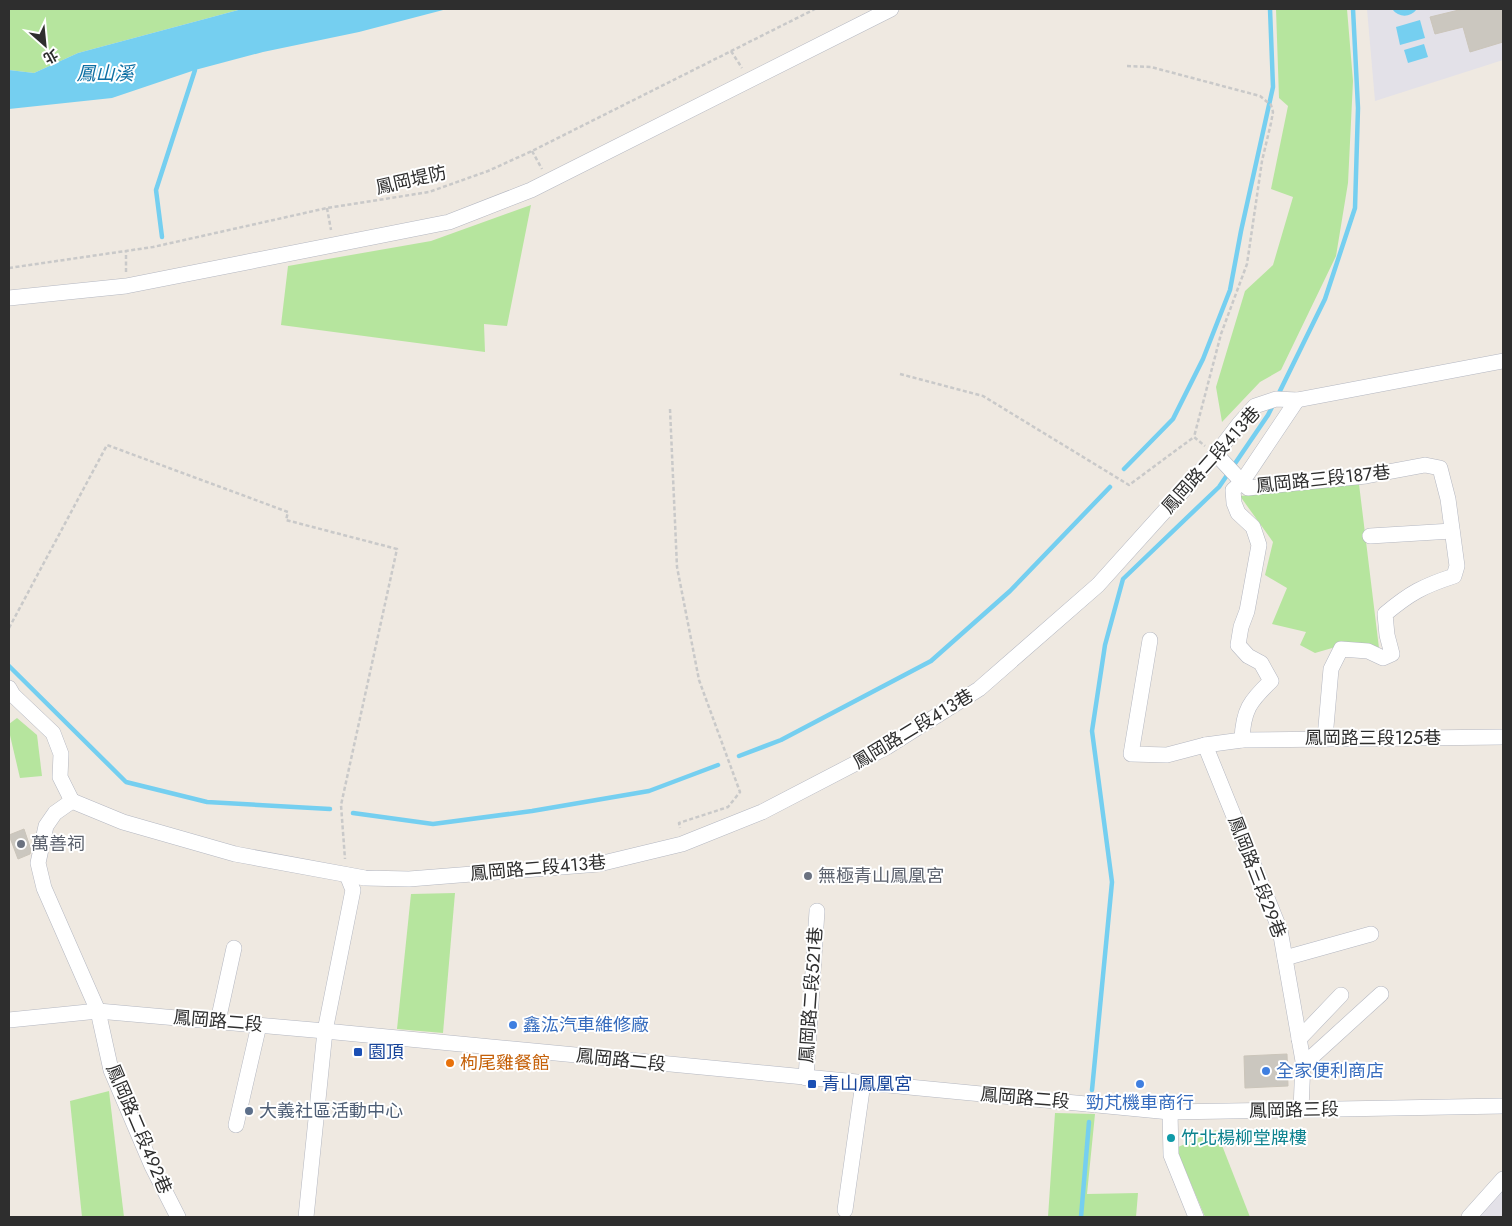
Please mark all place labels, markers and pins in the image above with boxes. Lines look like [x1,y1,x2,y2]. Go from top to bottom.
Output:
place label: 萬善祠 [31,831,85,857]
marker: 萬善祠 [15,838,27,850]
place label: 無極青山鳳凰宮 [818,863,944,889]
marker: 無極青山鳳凰宮 [802,870,814,882]
place label: 鑫汯汽車維修廠 [523,1012,649,1038]
marker: 鑫汯汽車維修廠 [507,1019,519,1031]
place label: 園頂 [368,1039,404,1065]
marker: 園頂 [352,1046,364,1058]
place label: 枸尾雞餐館 [460,1050,550,1076]
marker: 枸尾雞餐館 [444,1057,456,1069]
place label: 全家便利商店 [1276,1058,1384,1084]
marker: 全家便利商店 [1260,1065,1272,1077]
place label: 青山鳳凰宮 [822,1071,912,1097]
marker: 青山鳳凰宮 [806,1078,818,1090]
marker: 勁芃機車商行 [1134,1078,1146,1090]
place label: 勁芃機車商行 [1086,1090,1194,1116]
place label: 大義社區活動中心 [259,1098,403,1124]
marker: 大義社區活動中心 [243,1105,255,1117]
place label: 竹北楊柳堂牌樓 [1181,1125,1307,1151]
marker: 竹北楊柳堂牌樓 [1165,1132,1177,1144]

